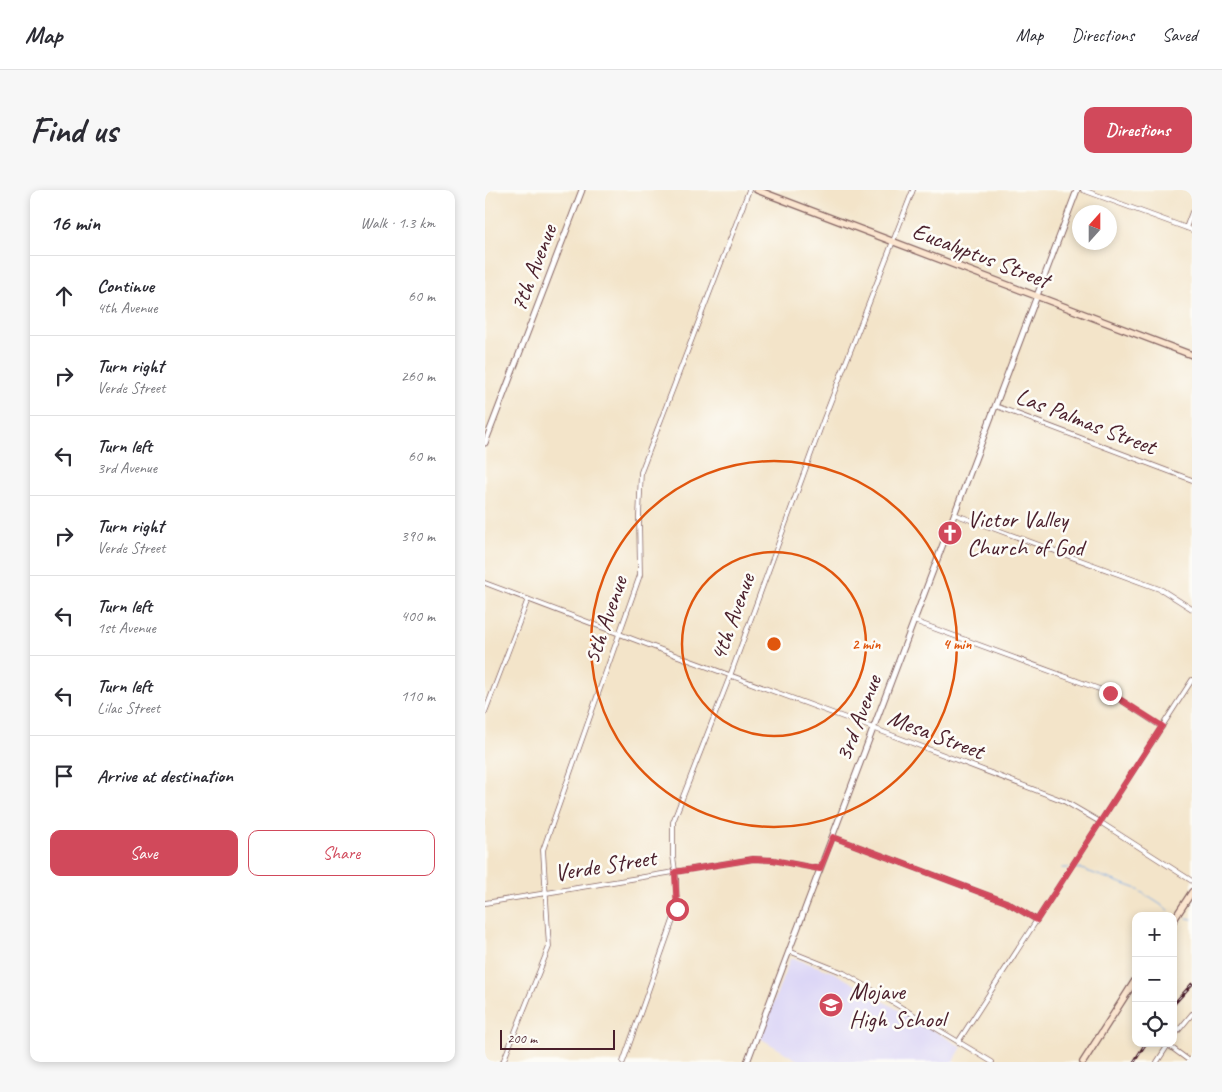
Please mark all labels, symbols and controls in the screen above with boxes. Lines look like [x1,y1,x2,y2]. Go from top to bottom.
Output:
text: Map [25,20,62,50]
text: Map [1016,24,1043,46]
text: Directions [1071,24,1134,46]
text: Saved [1162,24,1197,46]
button: Directions [1084,107,1192,153]
text: Find us [30,108,117,153]
north arrow [1072,205,1117,250]
text: 16 min [50,210,100,236]
text: Walk · 1.3 km [360,213,435,233]
street label: Eucalyptus Street [908,215,1056,296]
street label: 7th Avenue [503,218,564,316]
text: Continue [97,274,154,298]
icon: ahead [50,282,78,310]
text: 60 m [408,286,435,306]
text: 4th Avenue [97,298,157,318]
text: Turn right [97,354,164,378]
icon: right [50,362,78,390]
text: 260 m [401,366,435,386]
text: Verde Street [97,378,165,398]
street label: Las Palmas Street [1012,381,1162,462]
text: Turn left [97,434,152,458]
icon: left [50,442,78,470]
text: 60 m [408,446,435,466]
text: 3rd Avenue [97,458,157,478]
place label: Victor Valley Church of God [967,504,1087,562]
text: Turn right [97,514,164,538]
church icon: Victor Valley Church of God [937,520,963,546]
icon: right [50,522,78,550]
text: 390 m [401,526,435,546]
text: Verde Street [97,538,165,558]
street label: 4th Avenue [702,567,762,665]
street label: 5th Avenue [576,570,635,668]
text: Turn left [97,594,152,618]
icon: left [50,602,78,630]
text: 400 m [401,606,435,626]
text: 1st Avenue [97,618,156,638]
centre of rings [765,635,783,653]
text: 2 min [852,635,881,654]
text: 4 min [943,635,972,654]
street label: 3rd Avenue [828,669,889,765]
text: Turn left [97,674,152,698]
icon: left [50,682,78,710]
route end [1099,682,1122,705]
text: 110 m [401,686,435,706]
text: Lilac Street [97,698,160,718]
street label: Mesa Street [884,702,990,767]
icon: arrive [50,762,78,790]
text: Arrive at destination [97,764,233,788]
button: Save [50,830,238,876]
button: Share [248,830,435,876]
street label: Verde Street [552,842,660,888]
route start [666,898,689,921]
map controls [1132,912,1177,1047]
button: + [1132,912,1177,957]
button: − [1132,957,1177,1002]
place label: Mojave High School [849,976,949,1034]
school or university icon: Mojave High School [818,992,844,1018]
button: locate [1132,1002,1177,1047]
scale bar [500,1027,615,1050]
text: 200 m [507,1030,537,1047]

